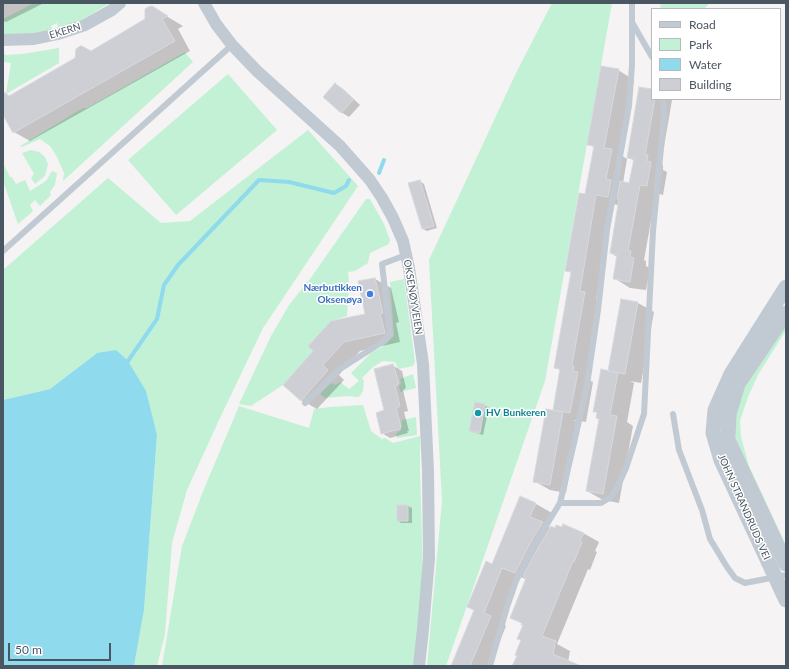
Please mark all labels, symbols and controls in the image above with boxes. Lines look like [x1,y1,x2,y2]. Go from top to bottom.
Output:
legend [651,8,781,100]
text: Road [689,17,716,32]
street label: EKERN [48,21,82,41]
text: Park [689,37,712,52]
text: Water [689,57,722,72]
text: Building [689,77,732,92]
street label: OKSENØYVEIEN [401,258,425,336]
place label: Nærbutikken Oksenøya [303,282,362,306]
marker: Nærbutikken Oksenøya [365,289,375,299]
place label: HV Bunkeren [486,407,546,419]
marker: HV Bunkeren [473,408,483,418]
street label: JOHN STRANDRUDS VEI [715,452,773,562]
scale bar [10,635,113,661]
text: 50 m [15,642,42,657]

